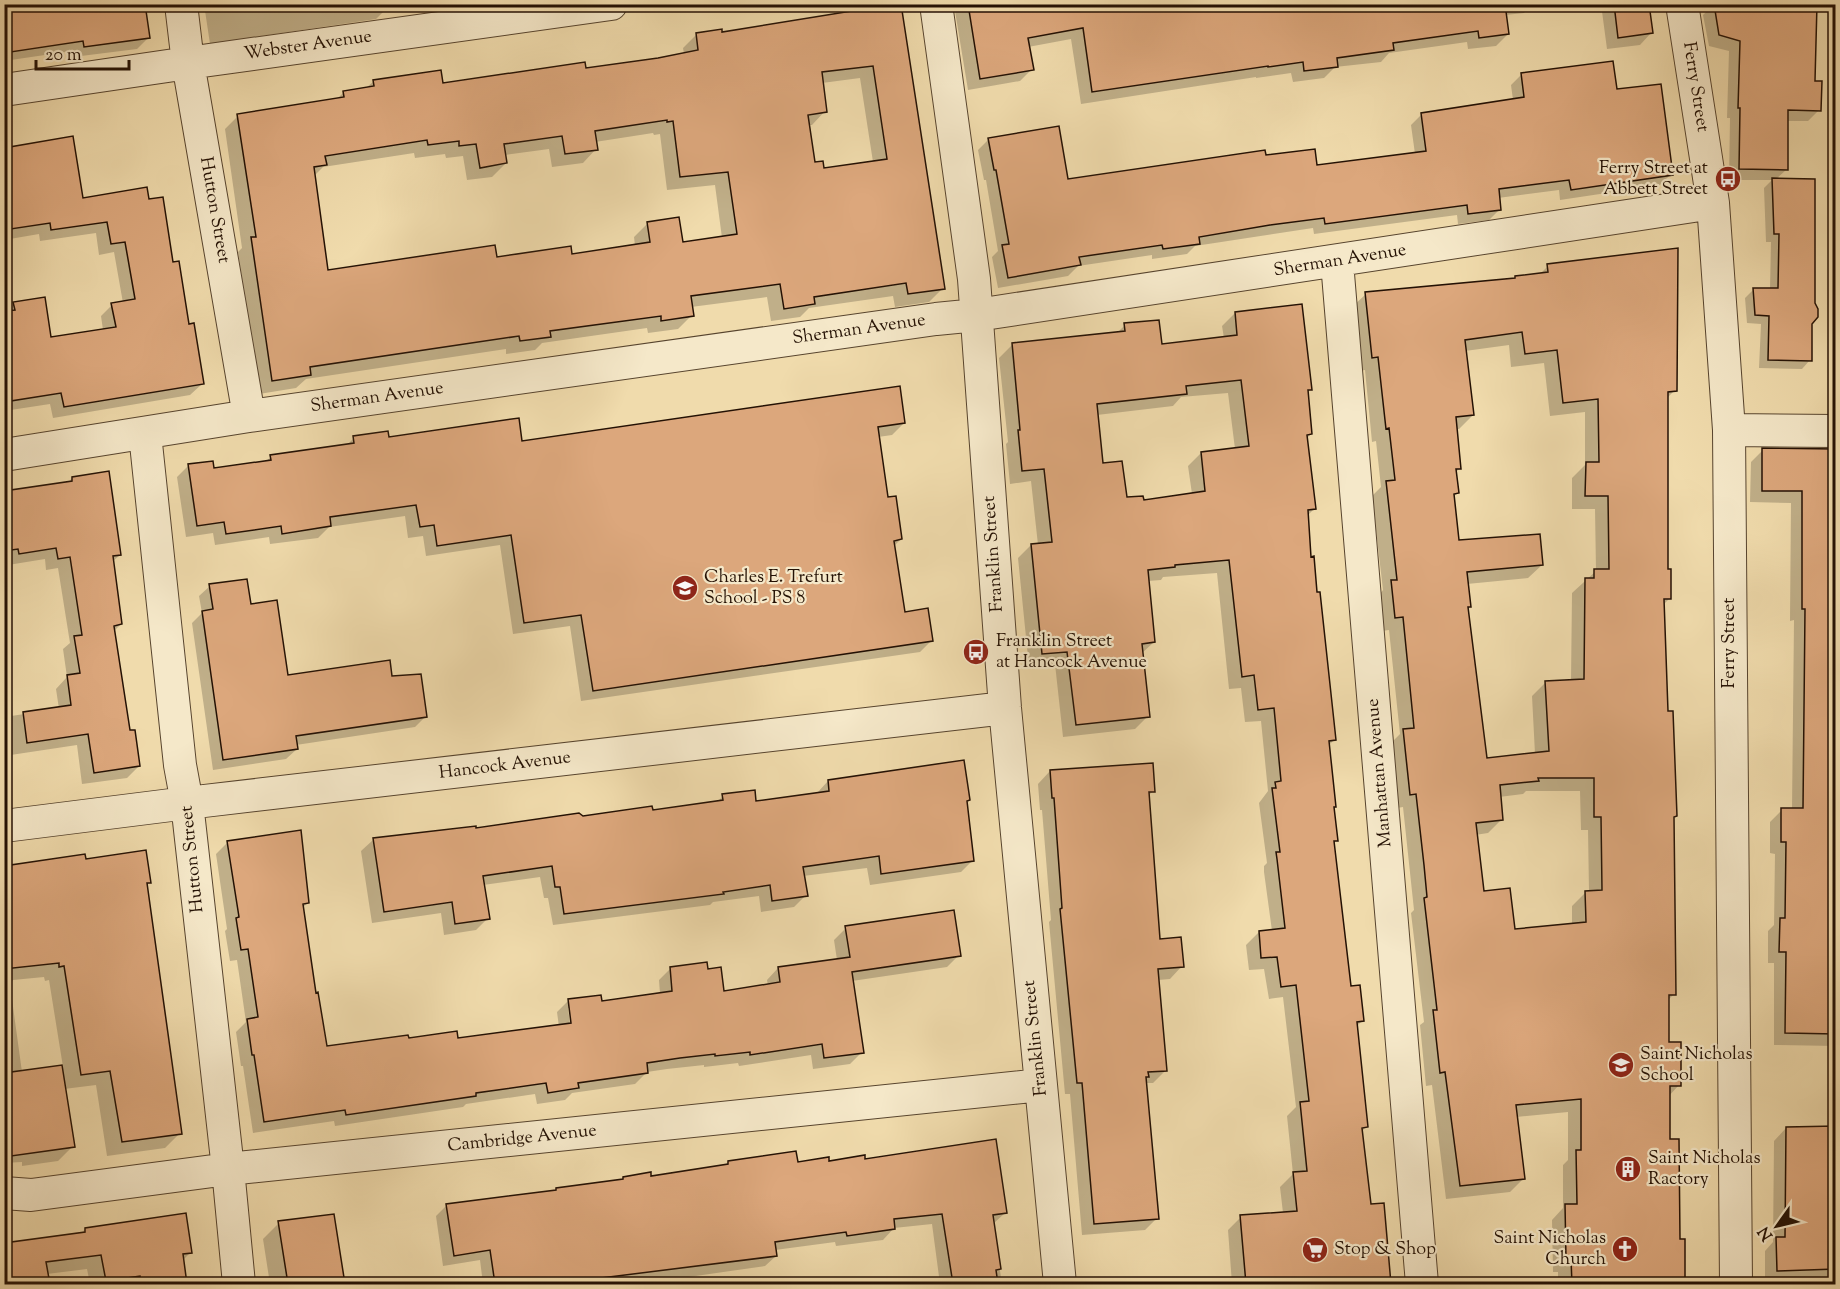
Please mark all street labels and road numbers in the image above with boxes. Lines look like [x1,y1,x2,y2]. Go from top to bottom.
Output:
street label: Webster Avenue [242,24,374,68]
street label: Ferry Street [1675,40,1715,134]
street label: Hutton Street [192,155,236,265]
street label: Sherman Avenue [1272,238,1408,284]
street label: Sherman Avenue [791,308,927,352]
street label: Sherman Avenue [309,376,445,420]
street label: Franklin Street [977,495,1011,613]
street label: Ferry Street [1717,598,1743,688]
street label: Manhattan Avenue [1361,697,1399,849]
street label: Hancock Avenue [438,745,572,787]
street label: Hutton Street [174,804,212,914]
street label: Franklin Street [1017,979,1055,1097]
street label: Cambridge Avenue [446,1118,598,1160]

